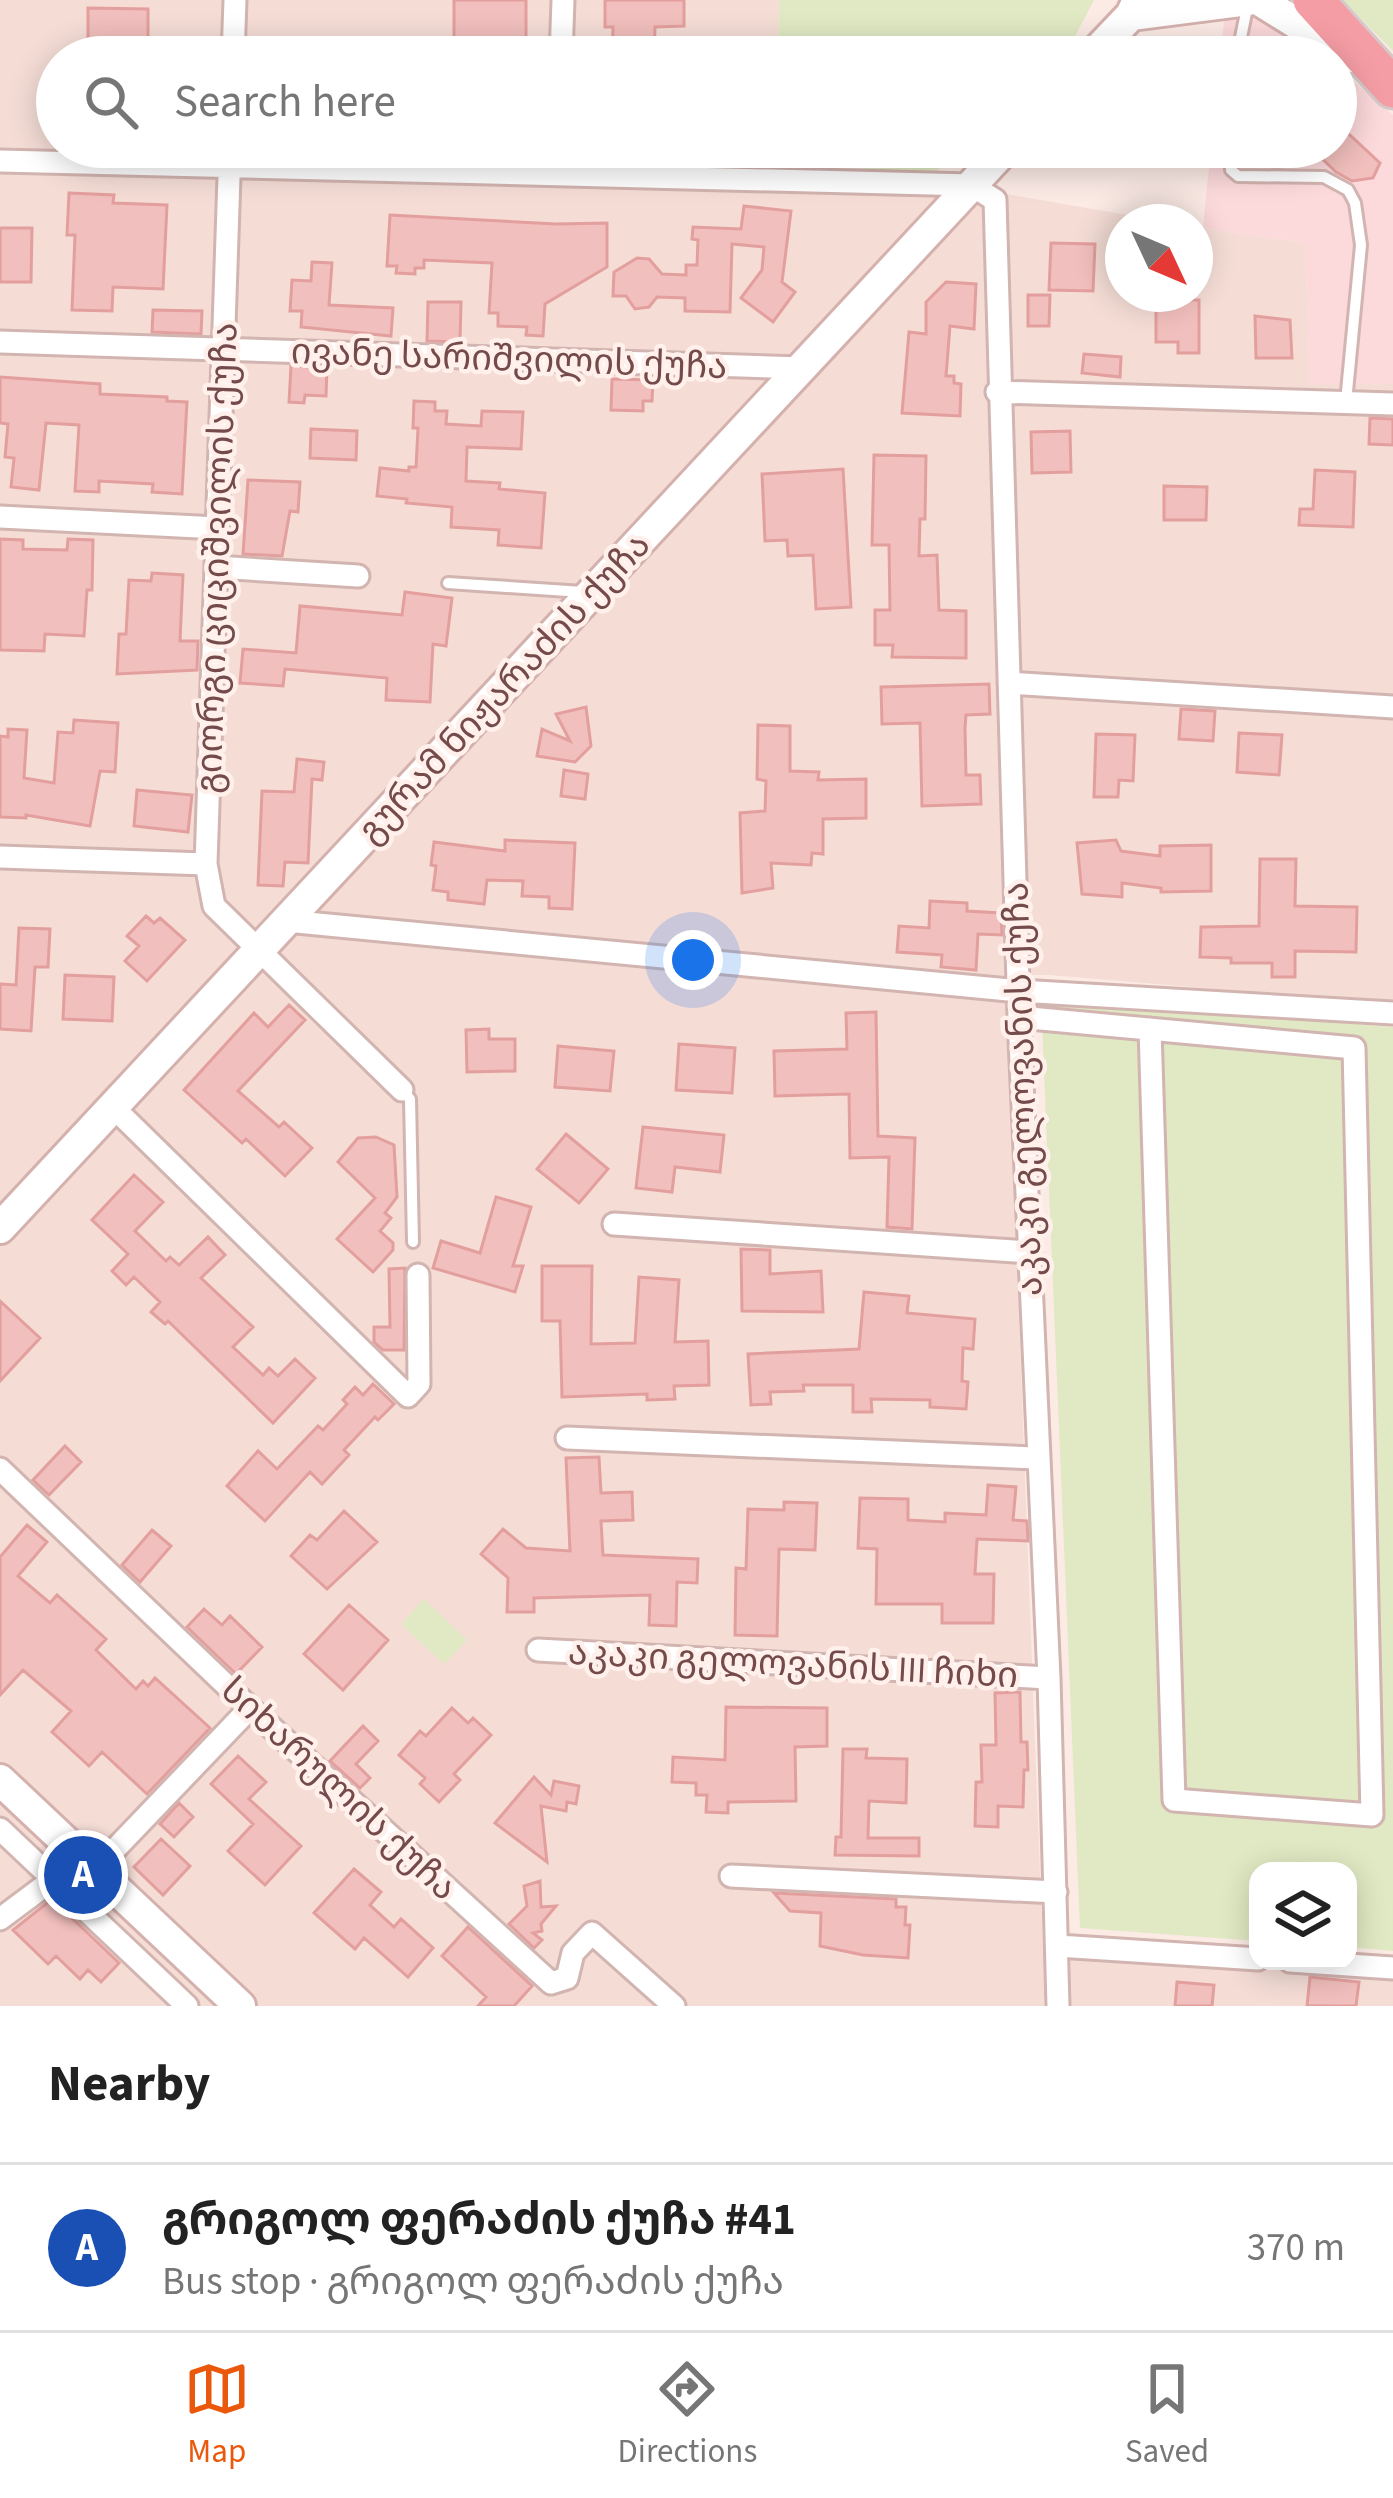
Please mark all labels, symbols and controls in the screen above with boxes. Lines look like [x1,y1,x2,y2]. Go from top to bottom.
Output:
search box [36,36,1357,168]
icon: search [78,69,144,135]
text: Search here [174,70,396,134]
north arrow [1105,204,1213,312]
street label: გიორგი ციციშვილის ქუჩა [183,321,251,795]
street label: ივანე სარიშვილის ქუჩა [290,326,728,392]
street label: გურამ ნიჟარაძის ქუჩა [346,521,662,855]
street label: აკაკი გელოვანის ქუჩა [990,881,1056,1297]
your location [663,930,723,990]
street label: აკაკი გელოვანის III ჩიხი [567,1627,1019,1701]
street label: სიხარულის ქუჩა [209,1666,469,1912]
pin: A [44,1830,122,1920]
map controls [1249,1862,1357,1970]
button: layers [1249,1862,1357,1970]
text: Nearby [48,2048,210,2120]
text: გრიგოლ ფერაძის ქუჩა #41 [162,2188,796,2252]
text: A [76,2220,98,2276]
text: 370 m [1247,2220,1345,2276]
text: Bus stop · გრიგოლ ფერაძის ქუჩა [162,2254,784,2310]
tab: Map [184,2356,250,2475]
tab: Directions [618,2356,757,2475]
tab: Saved [1125,2356,1209,2475]

